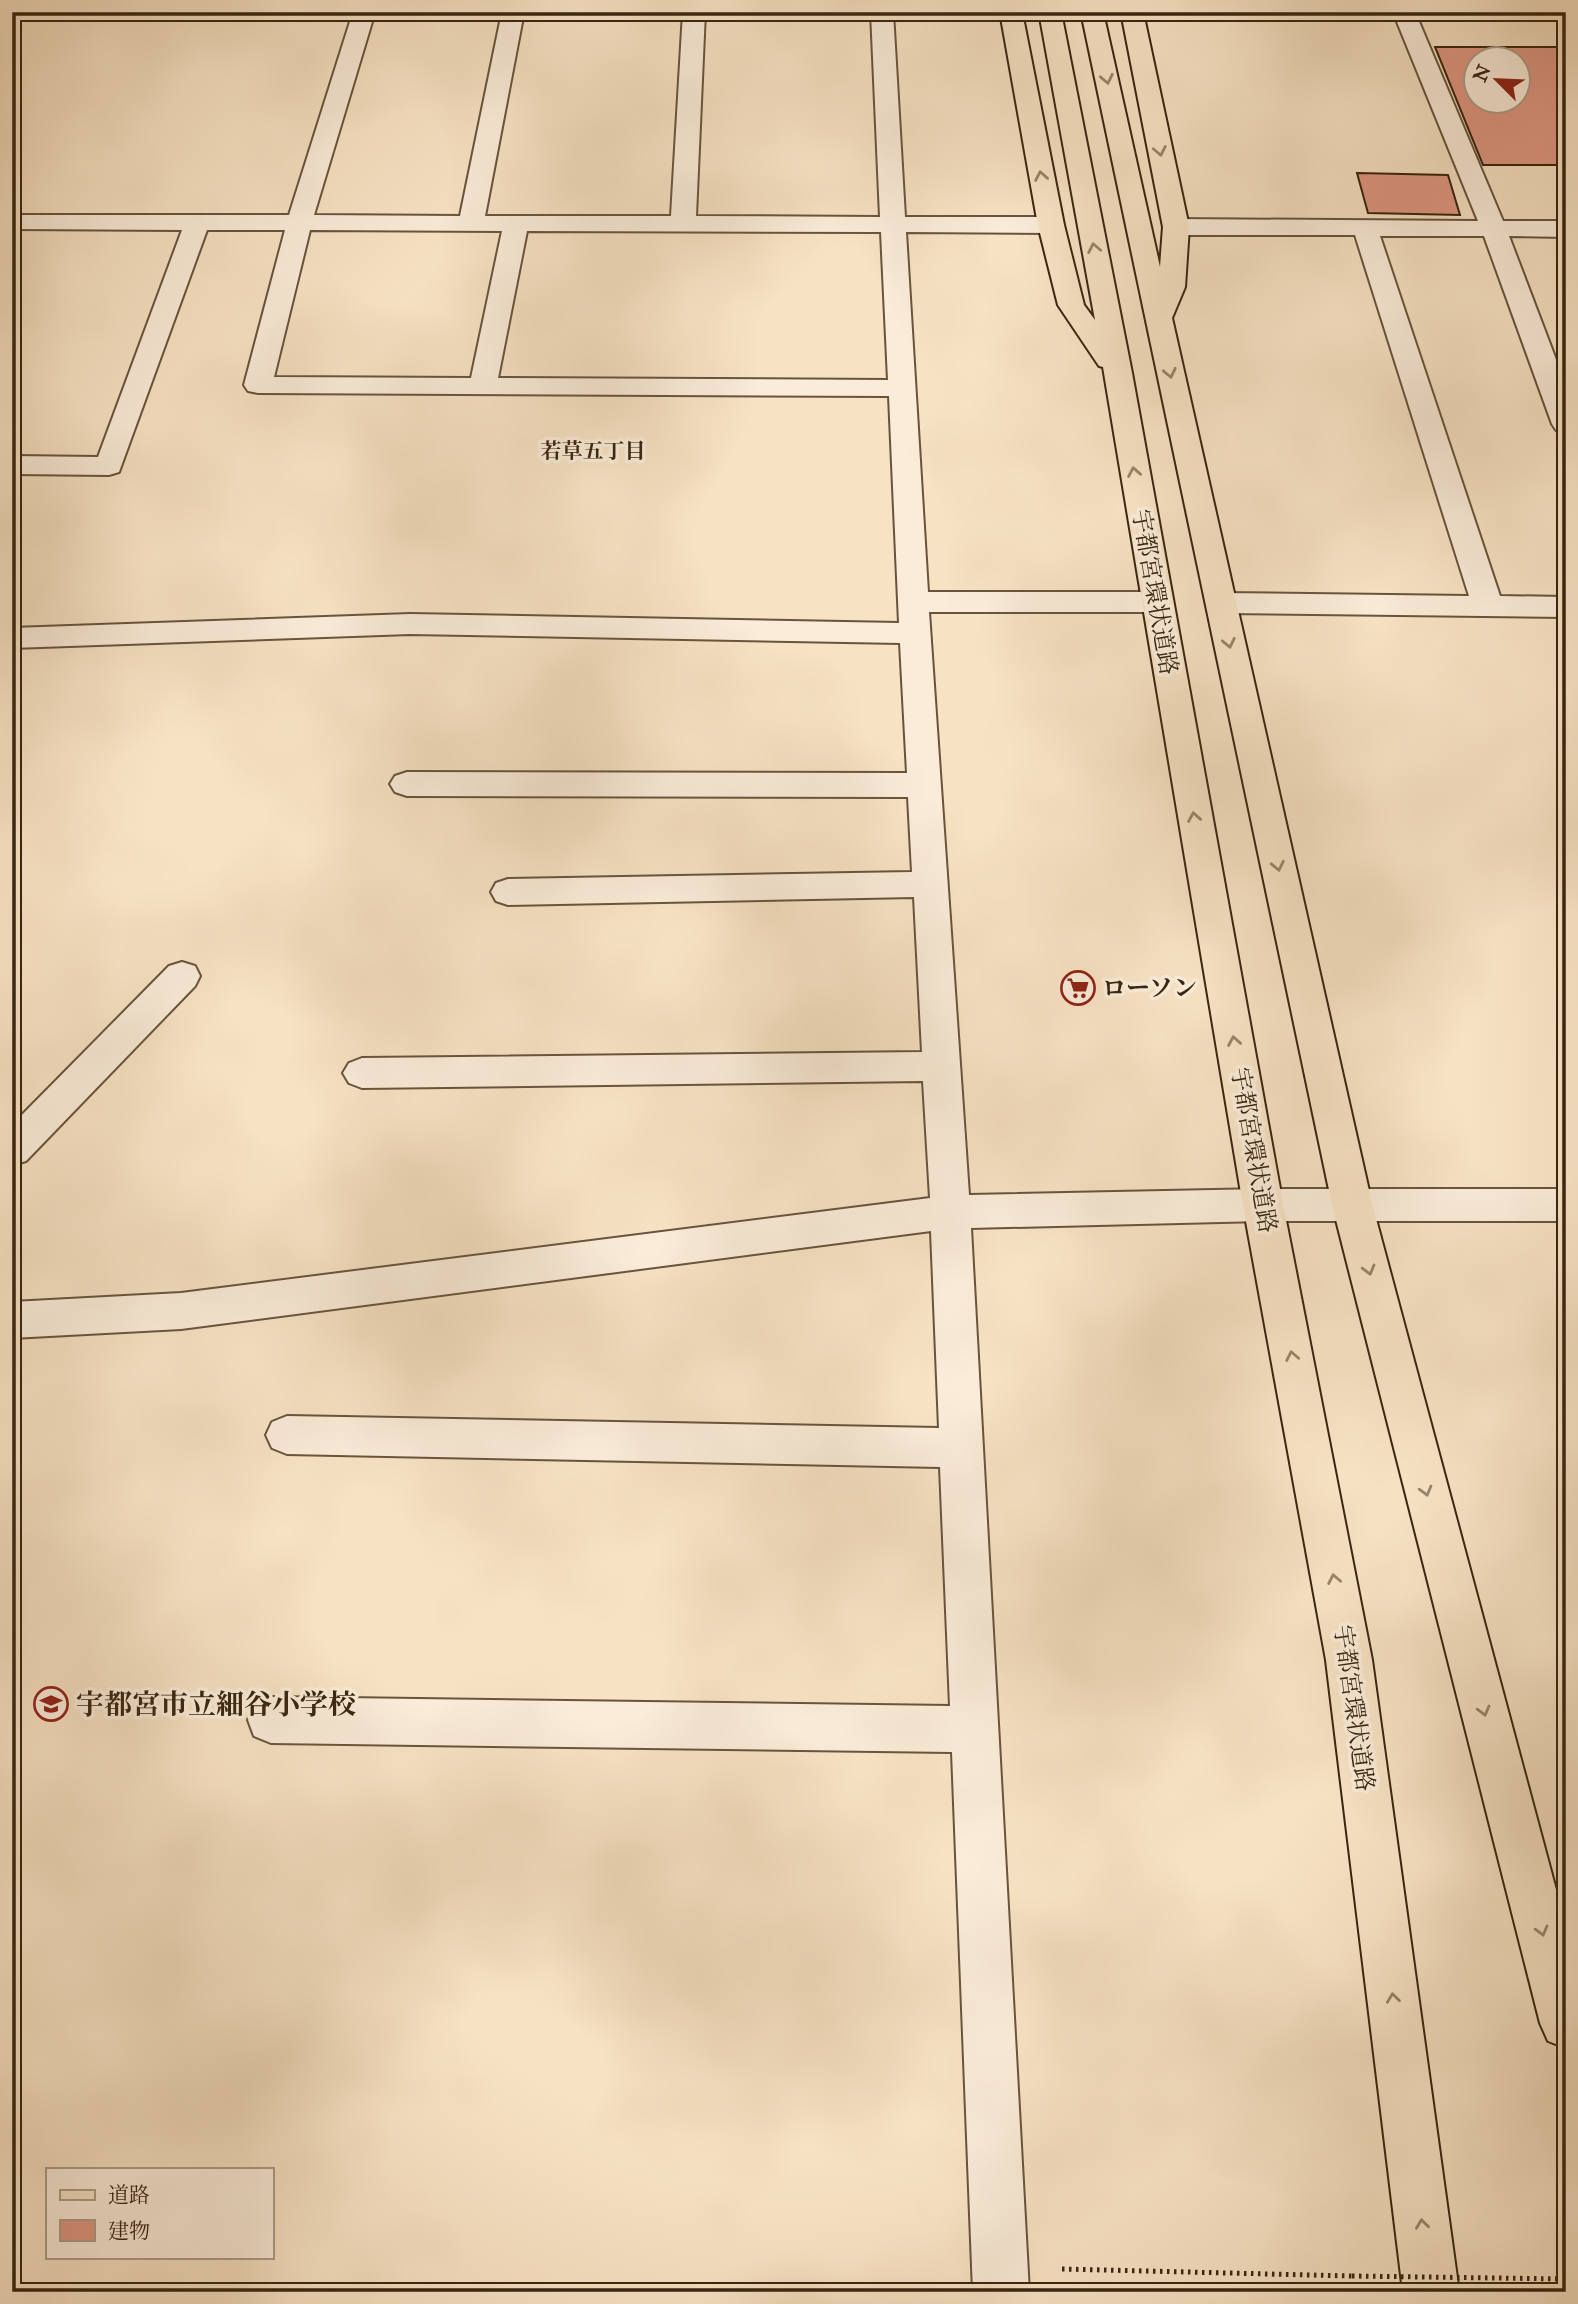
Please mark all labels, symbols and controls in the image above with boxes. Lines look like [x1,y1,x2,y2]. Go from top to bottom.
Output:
north arrow [1462,46,1532,116]
text: N [1468,61,1496,85]
one-way arrow [1098,73,1113,85]
one-way arrow [1152,145,1167,157]
one-way arrow [1035,170,1050,182]
one-way arrow [1087,243,1102,254]
one-way arrow [1162,367,1177,379]
district label: 若草五丁目 [541,438,646,464]
one-way arrow [1127,467,1142,478]
street label: 宇都宮環状道路 [1126,507,1184,677]
one-way arrow [1221,637,1236,649]
one-way arrow [1188,811,1203,823]
one-way arrow [1269,860,1284,872]
supermarket icon: ローソン [1059,969,1097,1007]
place label: ローソン [1102,973,1197,1003]
one-way arrow [1227,1035,1242,1047]
street label: 宇都宮環状道路 [1225,1065,1283,1235]
one-way arrow [1361,1264,1375,1276]
one-way arrow [1285,1350,1300,1362]
one-way arrow [1418,1484,1433,1496]
one-way arrow [1327,1573,1342,1585]
street label: 宇都宮環状道路 [1327,1623,1381,1793]
school or university icon: 宇都宮市立細谷小学校 [32,1685,70,1723]
place label: 宇都宮市立細谷小学校 [76,1687,356,1722]
one-way arrow [1476,1704,1490,1716]
one-way arrow [1534,1925,1548,1937]
one-way arrow [1385,1993,1400,2004]
legend [46,2168,273,2258]
text: 道路 [108,2182,150,2208]
text: 建物 [108,2218,150,2244]
one-way arrow [1415,2218,1430,2230]

